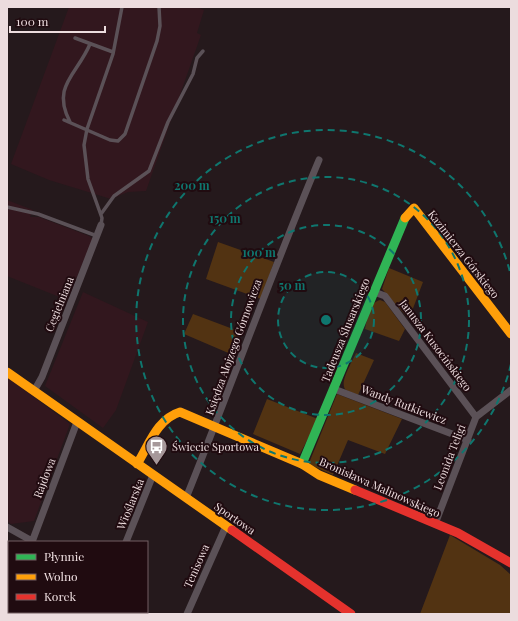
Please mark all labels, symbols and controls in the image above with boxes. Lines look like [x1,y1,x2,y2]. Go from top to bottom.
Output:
scale bar [10,8,105,34]
text: 100 m [16,13,49,29]
text: 200 m [174,177,210,193]
street label: Kazimierza Górskiego [425,207,503,301]
text: 150 m [209,210,241,226]
text: 100 m [242,244,276,260]
street label: Cegielniana [41,274,77,334]
street label: Tadeusza Ślusarskiego [317,276,373,384]
street label: Księdza Alojzego Górnowicza [201,277,265,417]
text: 50 m [279,277,306,293]
street label: Janusza Kusocińskiego [396,295,475,394]
centre of rings [319,313,333,327]
street label: Wandy Rutkiewicz [358,380,449,427]
street label: Leonida Teligi [430,422,468,492]
bus stop icon: Świecie Sportowa [143,433,169,466]
place label: Świecie Sportowa [172,439,260,454]
street label: Bronisława Malinowskiego [317,454,443,520]
street label: Rajdowa [30,455,59,500]
street label: Wioślarska [113,476,147,533]
street label: Sportowa [211,498,259,538]
legend [8,541,148,613]
street label: Tenisowa [180,541,213,590]
text: Płynnie [44,548,84,564]
text: Wolno [43,568,78,584]
text: Korek [44,588,77,604]

